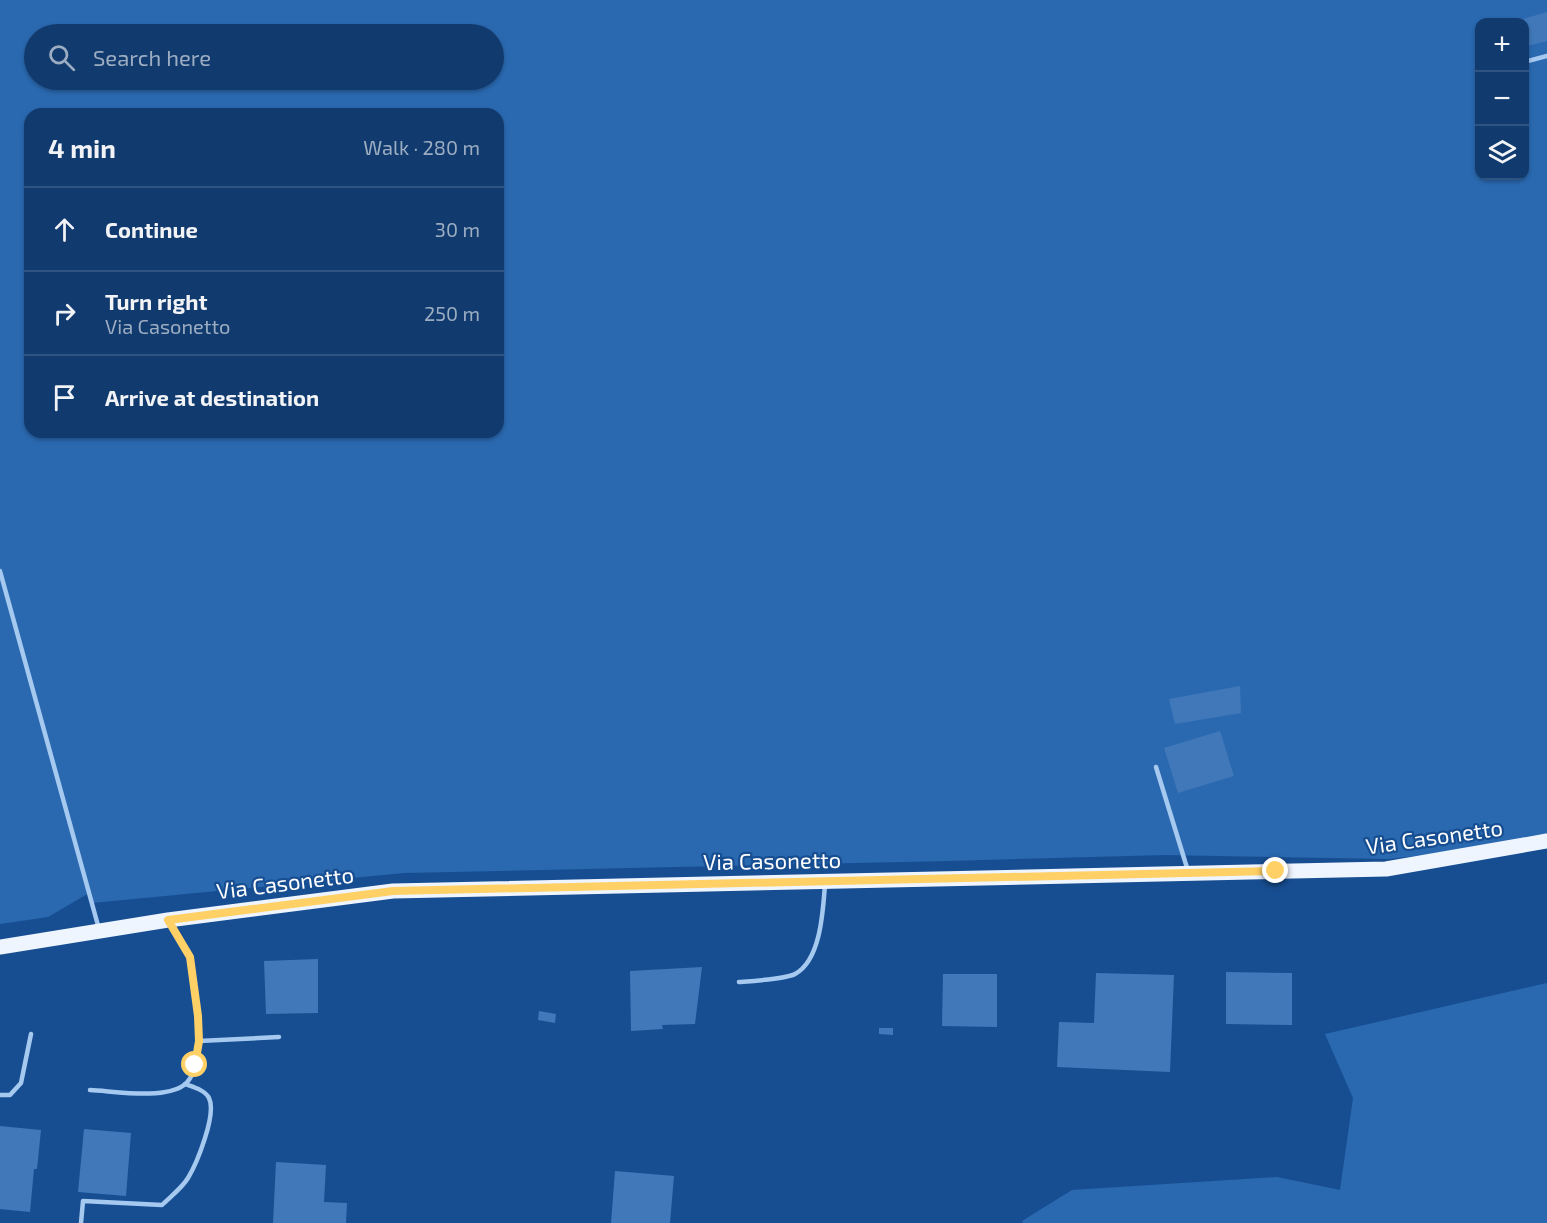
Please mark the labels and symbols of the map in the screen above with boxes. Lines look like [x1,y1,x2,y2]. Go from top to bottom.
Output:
street label: Via Casonetto [1364,814,1504,858]
street label: Via Casonetto [703,846,841,874]
route end [1262,857,1288,883]
street label: Via Casonetto [215,861,355,903]
route start [181,1051,207,1077]

